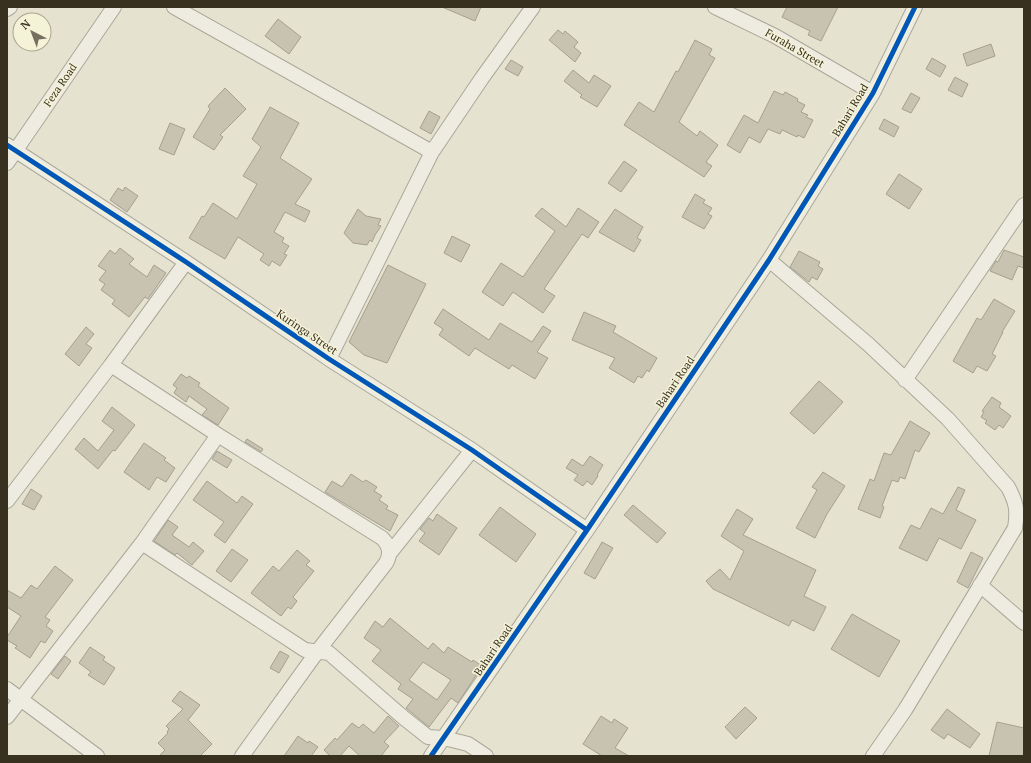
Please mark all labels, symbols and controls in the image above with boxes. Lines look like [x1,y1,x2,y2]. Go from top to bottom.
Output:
north arrow [12,12,52,52]
text: N [18,16,34,33]
street label: Furaha Street [763,25,827,71]
street label: Feza Road [40,61,80,109]
street label: Bahari Road [829,81,871,139]
street label: Kuringa Street [274,306,340,358]
street label: Bahari Road [653,354,697,410]
street label: Bahari Road [471,622,515,678]

